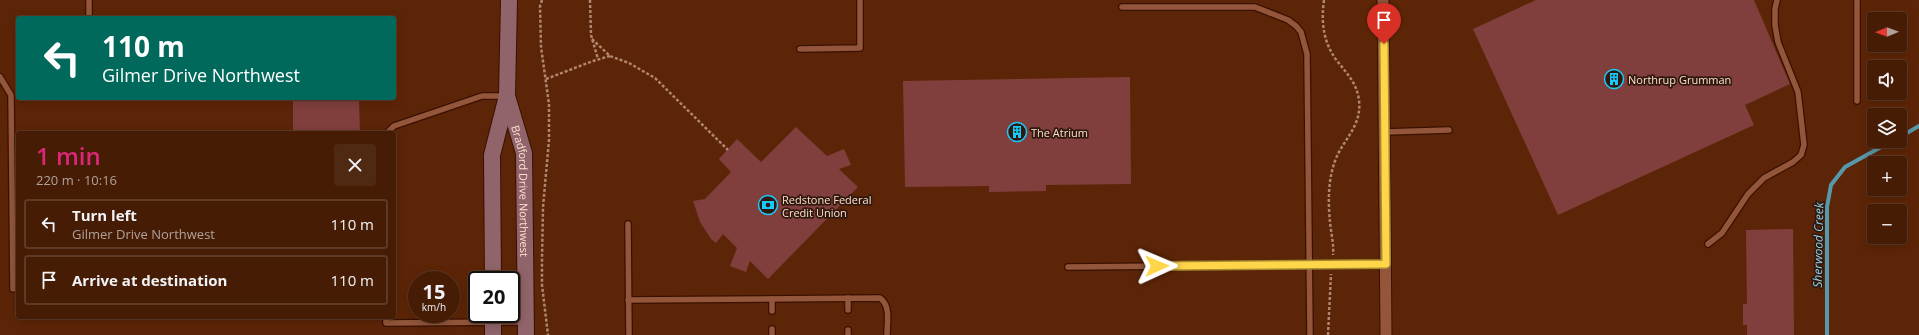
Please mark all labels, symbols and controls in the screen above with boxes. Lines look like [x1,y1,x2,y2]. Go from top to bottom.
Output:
pin [1367,3,1401,44]
icon: arrive [1373,9,1395,31]
north arrow [1867,12,1907,52]
map controls [1867,12,1907,244]
text: 110 m [102,27,185,65]
icon: left [36,32,88,84]
button: sound [1867,60,1907,100]
text: Gilmer Drive Northwest [102,63,300,87]
building icon: Northrup Grumman [1603,68,1625,90]
place label: Northrup Grumman [1628,72,1731,87]
button: layers [1867,108,1907,148]
building icon: The Atrium [1006,121,1028,143]
street label: Bradford Drive Northwest [509,123,533,257]
place label: The Atrium [1031,125,1088,140]
text: 1 min [36,139,101,172]
button: close [334,144,376,186]
button: + [1867,156,1907,196]
text: 220 m · 10:16 [36,171,117,189]
place label: Redstone Federal Credit Union [782,192,871,220]
bank icon: Redstone Federal Credit Union [757,194,779,216]
water label: Sherwood Creek [1809,201,1827,288]
button: − [1867,204,1907,244]
text: Turn left [72,205,137,225]
icon: left [38,213,60,235]
text: 110 m [330,214,374,234]
text: Gilmer Drive Northwest [72,225,215,243]
position arrow [1136,245,1178,287]
icon: arrive [38,269,60,291]
text: Arrive at destination [72,270,227,290]
text: 110 m [330,270,374,290]
speed limit sign: 20 [468,271,520,323]
text: 15 [423,278,445,305]
text: km/h [422,300,446,314]

